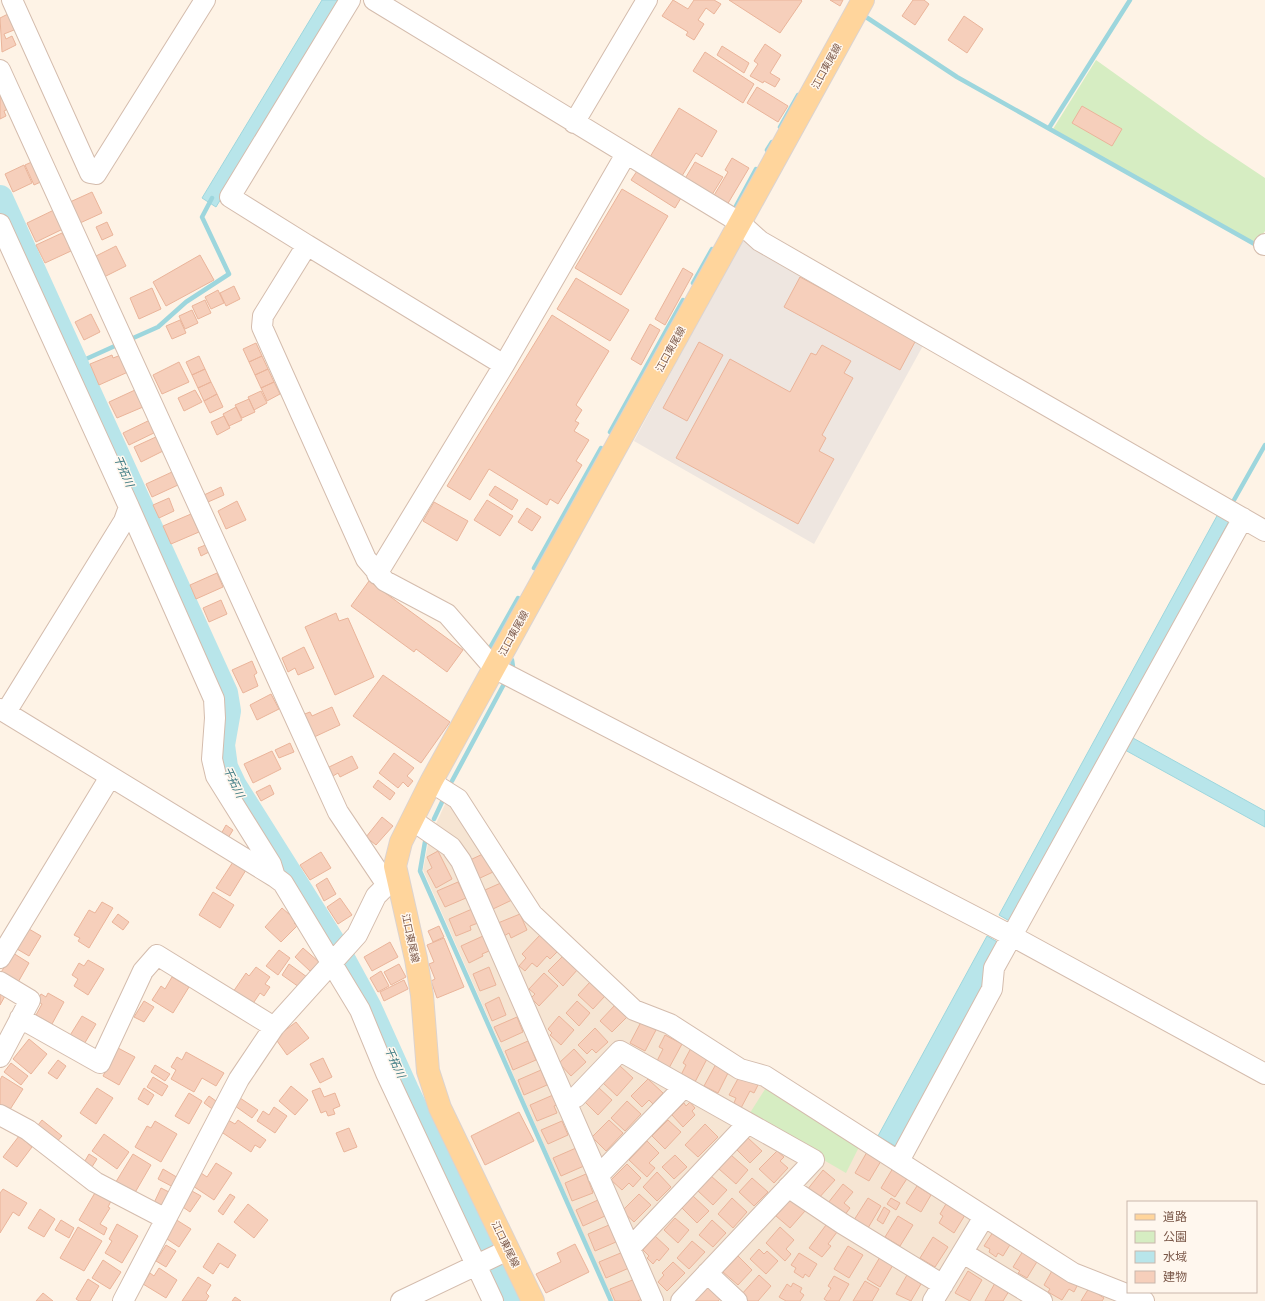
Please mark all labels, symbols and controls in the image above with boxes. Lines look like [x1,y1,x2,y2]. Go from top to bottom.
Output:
street label: 江口東尾線 [809,41,844,91]
street label: 江口東尾線 [653,324,688,374]
water label: 干拓川 [111,453,138,490]
street label: 江口東尾線 [496,608,531,658]
water label: 干拓川 [220,764,248,801]
street label: 江口東尾線 [399,912,422,964]
water label: 干拓川 [382,1044,409,1081]
legend [1127,1201,1257,1293]
text: 道路 [1163,1209,1187,1225]
street label: 江口東尾線 [489,1219,522,1270]
text: 公園 [1163,1229,1187,1245]
text: 水域 [1163,1249,1187,1265]
text: 建物 [1163,1269,1187,1285]

